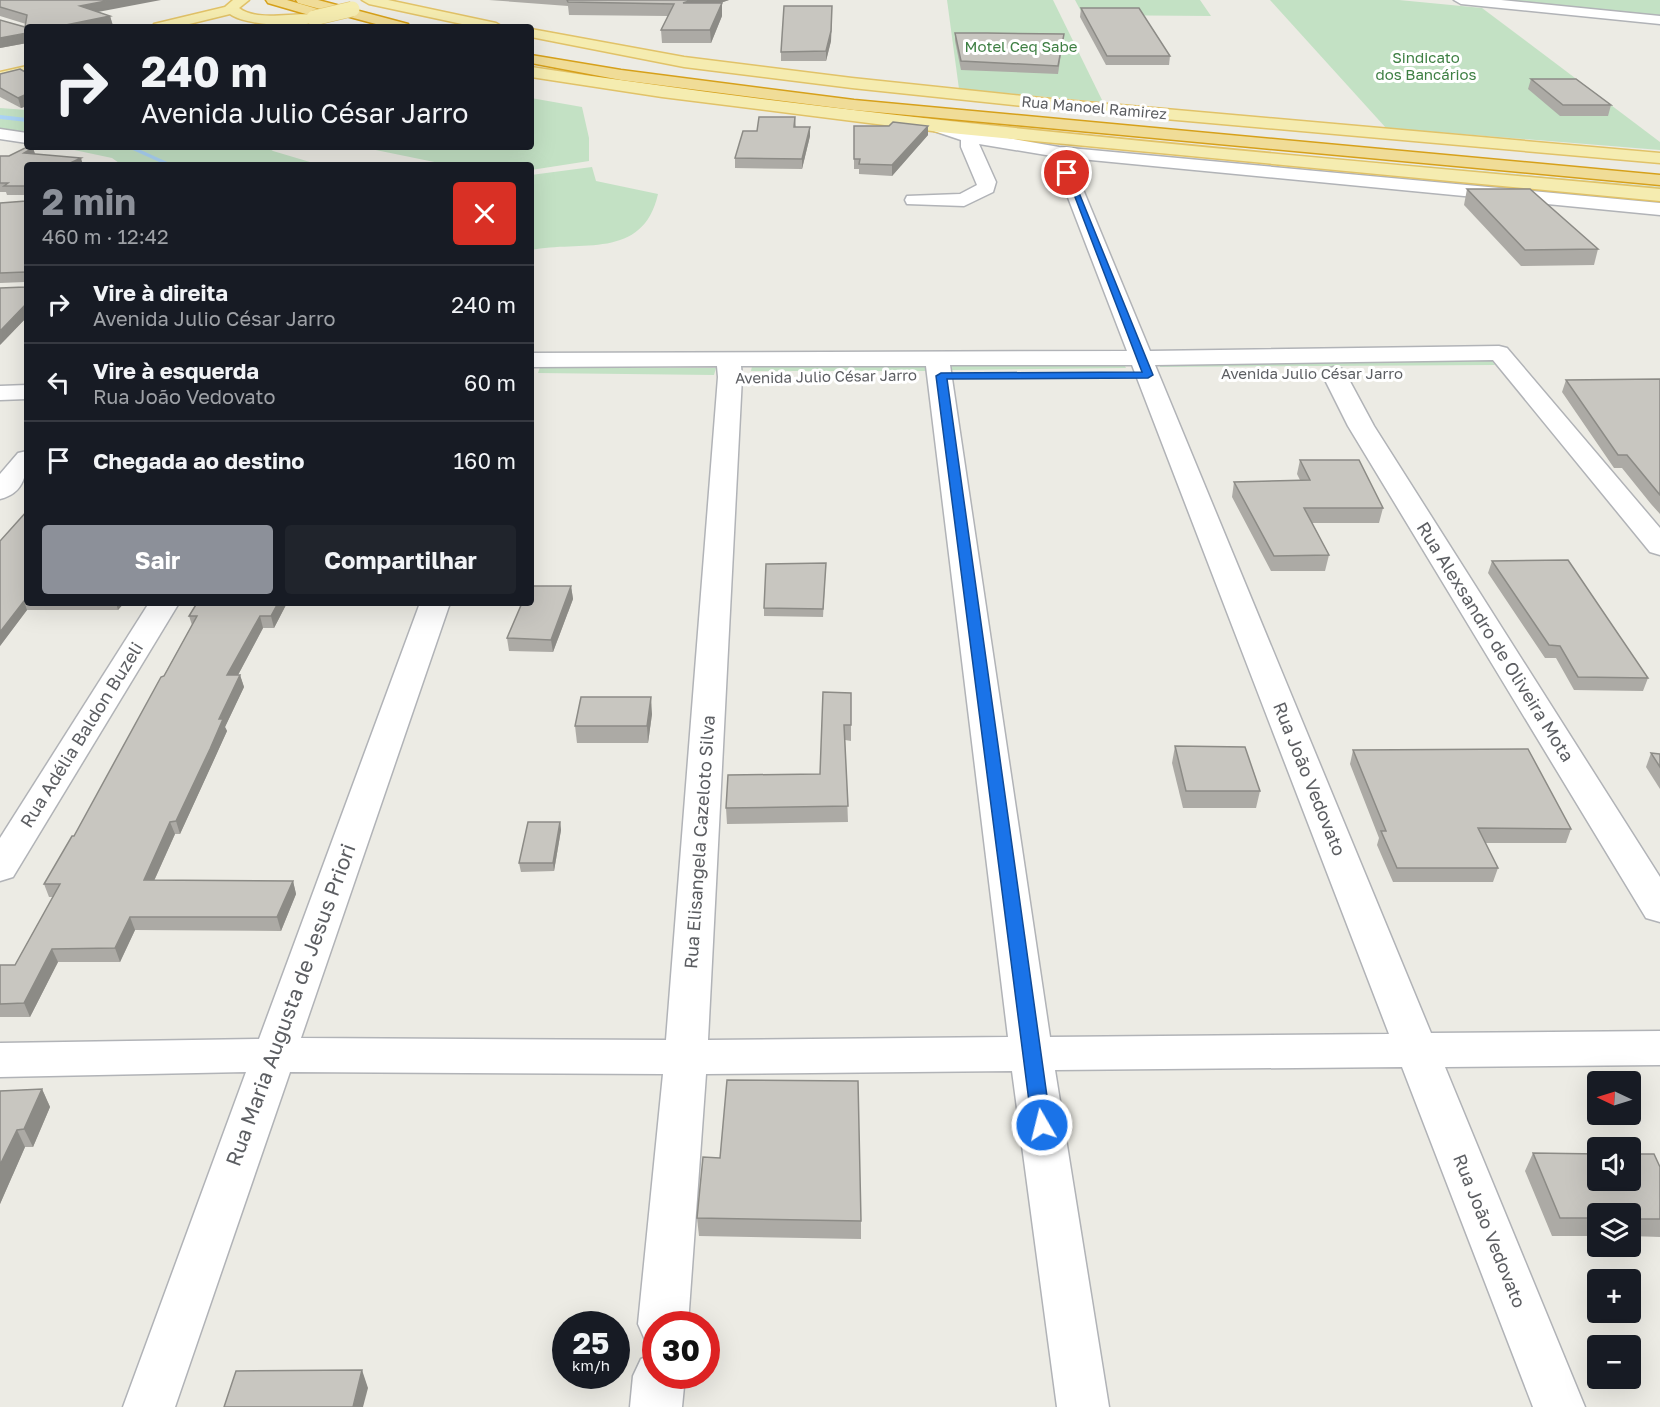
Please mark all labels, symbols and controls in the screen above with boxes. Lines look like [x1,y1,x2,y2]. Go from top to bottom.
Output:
park label: Motel Ceq Sabe [964,37,1078,55]
text: 240 m [141,46,267,96]
icon: right [42,48,120,126]
park label: Sindicato dos Bancários [1375,48,1477,83]
street label: Rua Manoel Ramirez [1021,92,1168,122]
text: Avenida Julio César Jarro [141,97,468,129]
pin [1041,147,1092,198]
icon: arrive [1050,156,1083,189]
text: 2 min [42,180,136,223]
button: close [453,182,516,245]
text: 460 m · 12:42 [42,224,169,248]
text: Vire à direita [93,279,228,306]
icon: right [42,288,75,321]
text: 240 m [451,291,516,318]
text: Avenida Julio César Jarro [93,306,336,330]
text: Vire à esquerda [93,357,259,384]
street label: Avenida Julio César Jarro [1221,364,1403,382]
street label: Avenida Julio César Jarro [735,365,917,387]
icon: left [42,366,75,399]
text: 60 m [464,369,516,396]
text: Rua João Vedovato [93,384,275,408]
icon: arrive [42,444,75,477]
text: Chegada ao destino [93,447,305,474]
text: 160 m [453,447,516,474]
street label: Rua Alexsandro de Oliveira Mota [1413,517,1579,765]
button: Sair [42,525,273,594]
button: Compartilhar [285,525,516,594]
street label: Rua Adélia Baldon Buzeli [15,638,147,831]
street label: Rua João Vedovato [1269,698,1351,859]
street label: Rua Elisangela Cazeloto Silva [679,714,719,969]
street label: Rua Maria Augusta de Jesus Priori [219,840,361,1170]
north arrow [1587,1071,1641,1125]
map controls [1587,1071,1641,1389]
position arrow [1010,1093,1074,1157]
button: sound [1587,1137,1641,1191]
street label: Rua João Vedovato [1449,1150,1531,1311]
button: layers [1587,1203,1641,1257]
button: + [1587,1269,1641,1323]
speed limit sign: 30 [642,1311,720,1389]
text: 25 [573,1325,609,1361]
button: − [1587,1335,1641,1389]
text: km/h [572,1356,610,1374]

